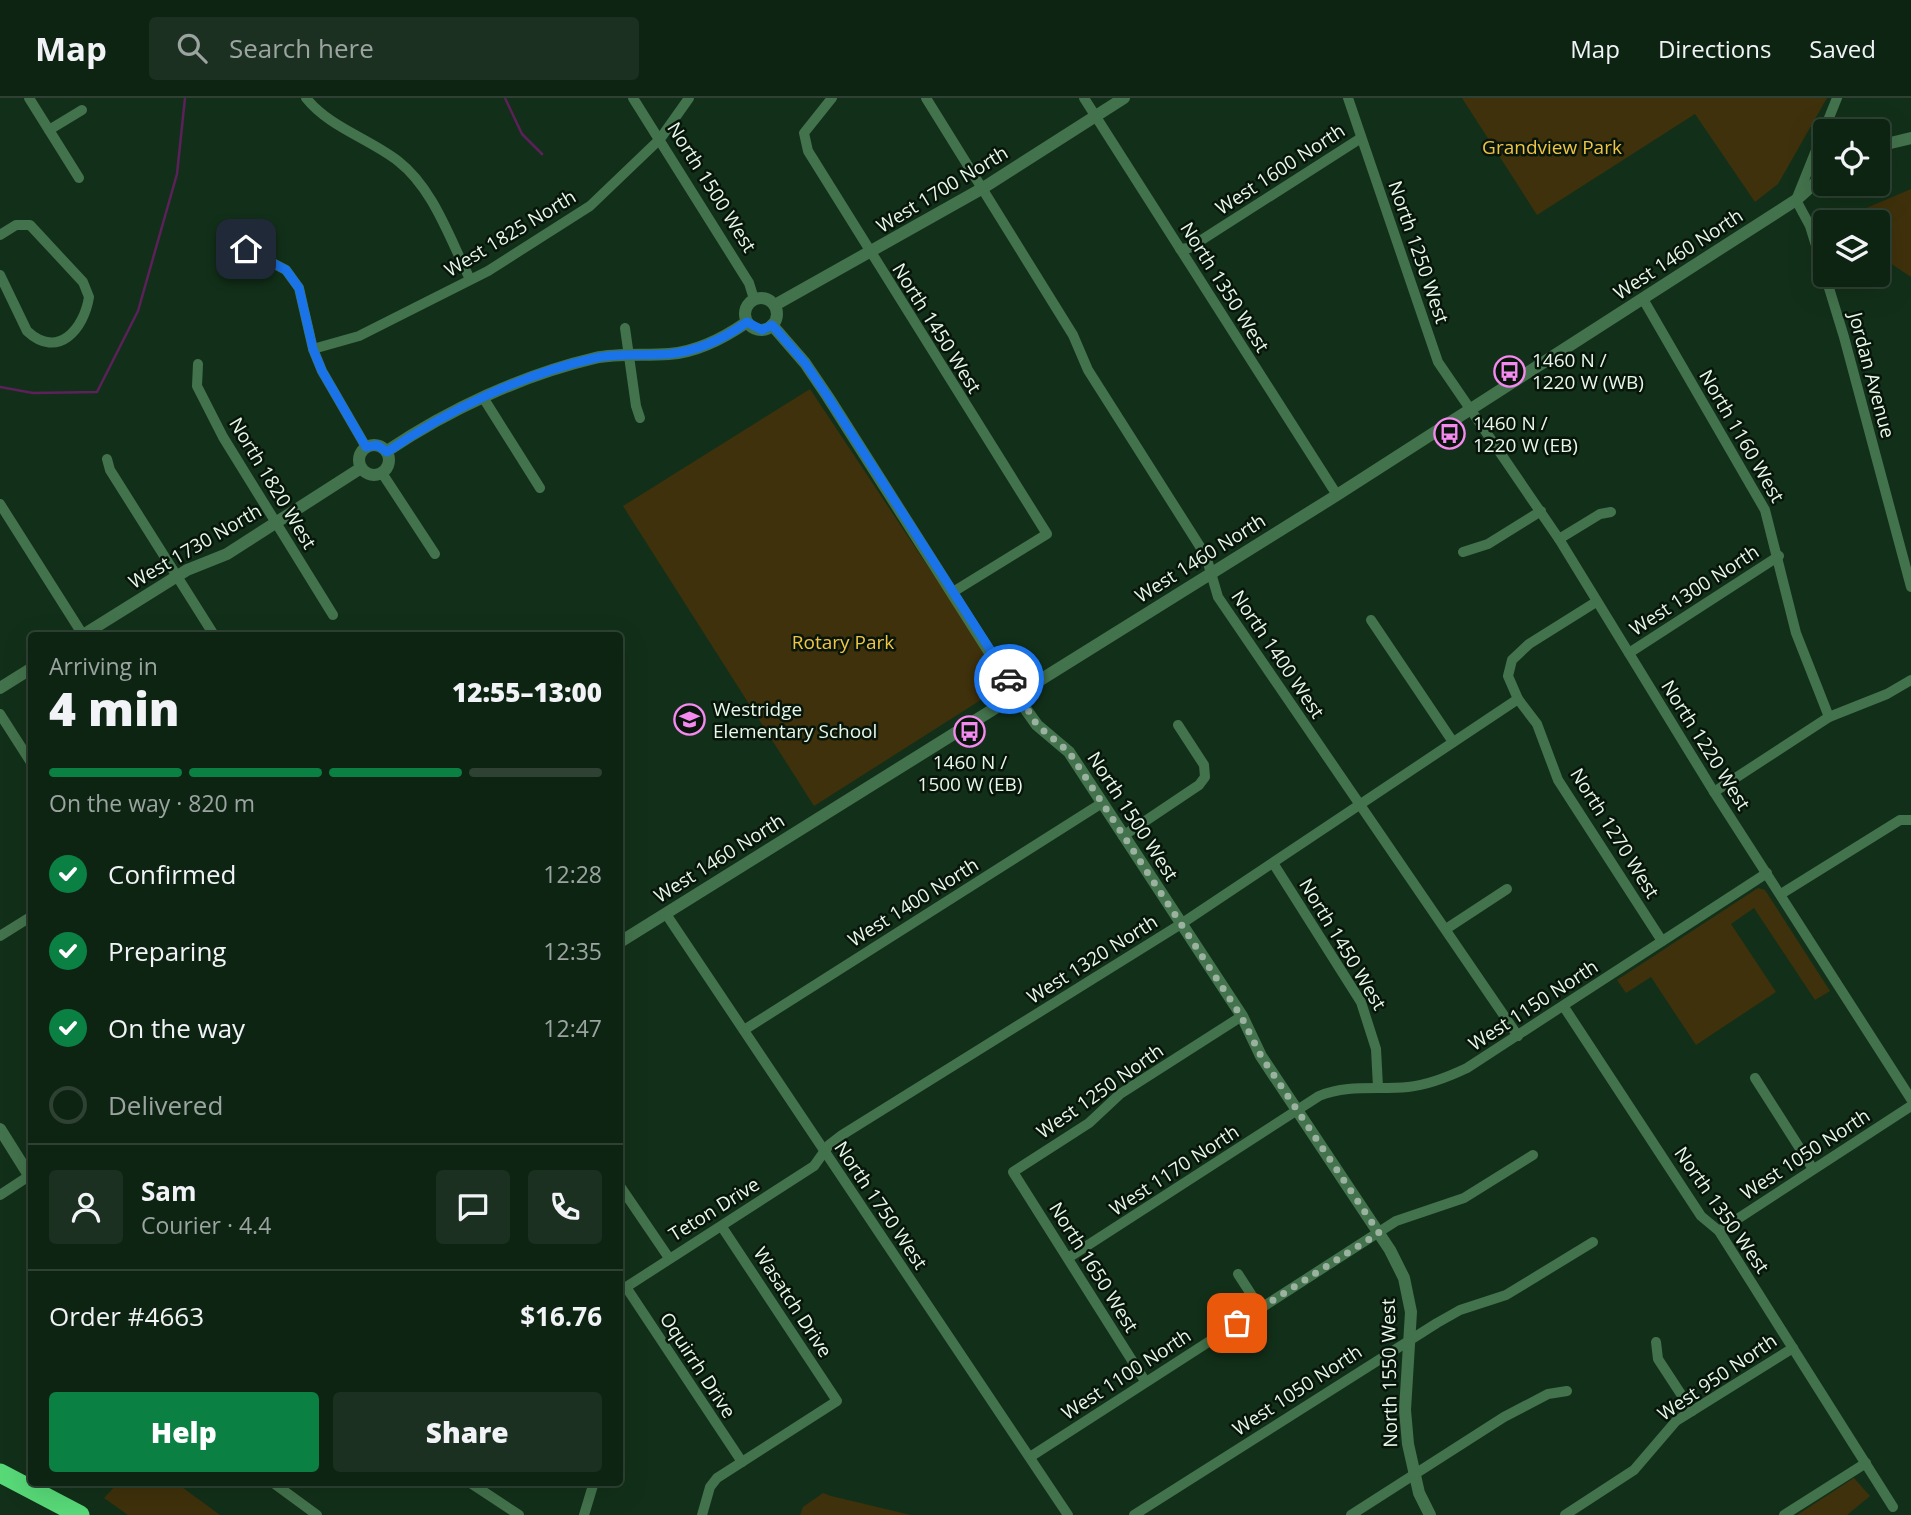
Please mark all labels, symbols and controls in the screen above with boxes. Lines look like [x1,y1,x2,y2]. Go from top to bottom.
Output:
search box [149,17,639,80]
text: Map [35,26,107,71]
icon: search [173,29,211,67]
text: Search here [229,30,374,66]
text: Map [1570,32,1620,65]
text: Directions [1658,32,1771,65]
text: Saved [1809,32,1876,65]
street label: North 1500 West [661,117,763,257]
street label: West 1600 North [1210,117,1350,221]
map controls [1813,119,1890,287]
button: locate [1813,119,1890,196]
park label: Grandview Park [1482,134,1622,160]
street label: West 1700 North [871,139,1013,239]
street label: North 1250 West [1382,177,1456,327]
street label: West 1825 North [439,183,581,283]
street label: West 1460 North [1608,202,1748,306]
button: layers [1813,210,1890,287]
street label: North 1350 West [1174,217,1276,357]
pin [216,219,276,279]
icon: home [227,230,265,268]
street label: North 1450 West [886,258,988,398]
street label: Jordan Avenue [1842,307,1901,441]
place label: 1460 N / 1220 W (WB) [1532,347,1644,395]
bus stop icon: 1460 N / 1220 W (WB) [1492,354,1526,388]
street label: North 1160 West [1693,365,1791,507]
place label: 1460 N / 1220 W (EB) [1473,410,1578,458]
street label: North 1820 West [223,412,323,554]
bus stop icon: 1460 N / 1220 W (EB) [1433,417,1467,451]
street label: West 1730 North [124,497,266,595]
street label: West 1460 North [1130,507,1270,609]
street label: West 1300 North [1624,538,1764,642]
street label: North 1400 West [1225,585,1331,723]
park label: Rotary Park [792,629,894,655]
courier [974,644,1044,714]
text: Arriving in [49,650,158,682]
icon: car [990,660,1028,698]
text: 12:55–13:00 [452,674,602,710]
street label: North 1220 West [1655,675,1757,815]
text: 4 min [49,677,180,739]
place label: Westridge Elementary School [713,696,877,744]
school or university icon: Westridge Elementary School [673,703,707,737]
bus stop icon: 1460 N / 1500 W (EB) [953,714,987,748]
street label: North 1500 West [1081,746,1185,886]
place label: 1460 N / 1500 W (EB) [918,749,1022,797]
street label: North 1270 West [1564,763,1666,903]
text: On the way · 820 m [49,787,255,819]
street label: West 1460 North [649,807,789,909]
street label: West 1400 North [843,851,983,953]
icon: check [49,855,87,893]
text: Confirmed [108,856,236,892]
text: 12:28 [543,858,602,890]
street label: North 1450 West [1293,873,1393,1015]
street label: West 1320 North [1022,908,1162,1010]
icon: check [49,932,87,970]
text: Preparing [108,933,226,969]
text: 12:35 [543,935,602,967]
street label: West 1150 North [1463,953,1603,1057]
icon: check [49,1009,87,1047]
text: On the way [108,1010,245,1046]
text: 12:47 [543,1012,602,1044]
street label: West 1250 North [1031,1038,1169,1144]
text: Delivered [108,1087,223,1123]
street label: West 1050 North [1735,1102,1875,1206]
street label: West 1170 North [1104,1118,1244,1222]
street label: North 1750 West [828,1136,934,1274]
street label: North 1350 West [1669,1141,1776,1279]
button: person [49,1170,123,1244]
button: chat [436,1170,510,1244]
button: phone [528,1170,602,1244]
street label: Teton Drive [664,1171,764,1247]
text: Sam [141,1173,197,1209]
street label: North 1650 West [1043,1197,1145,1337]
text: Courier · 4.4 [141,1209,271,1241]
street label: Wasatch Drive [748,1242,838,1362]
pin [1207,1293,1267,1353]
text: Order #4663 [49,1298,204,1334]
text: $16.76 [520,1298,602,1334]
street label: North 1550 West [1375,1298,1403,1448]
icon: bag [1218,1304,1256,1342]
street label: Oquirrh Drive [654,1307,742,1423]
street label: West 1100 North [1056,1322,1196,1426]
street label: West 950 North [1652,1328,1782,1426]
street label: West 1050 North [1227,1338,1367,1442]
button: Help [49,1392,319,1472]
button: Share [333,1392,602,1472]

